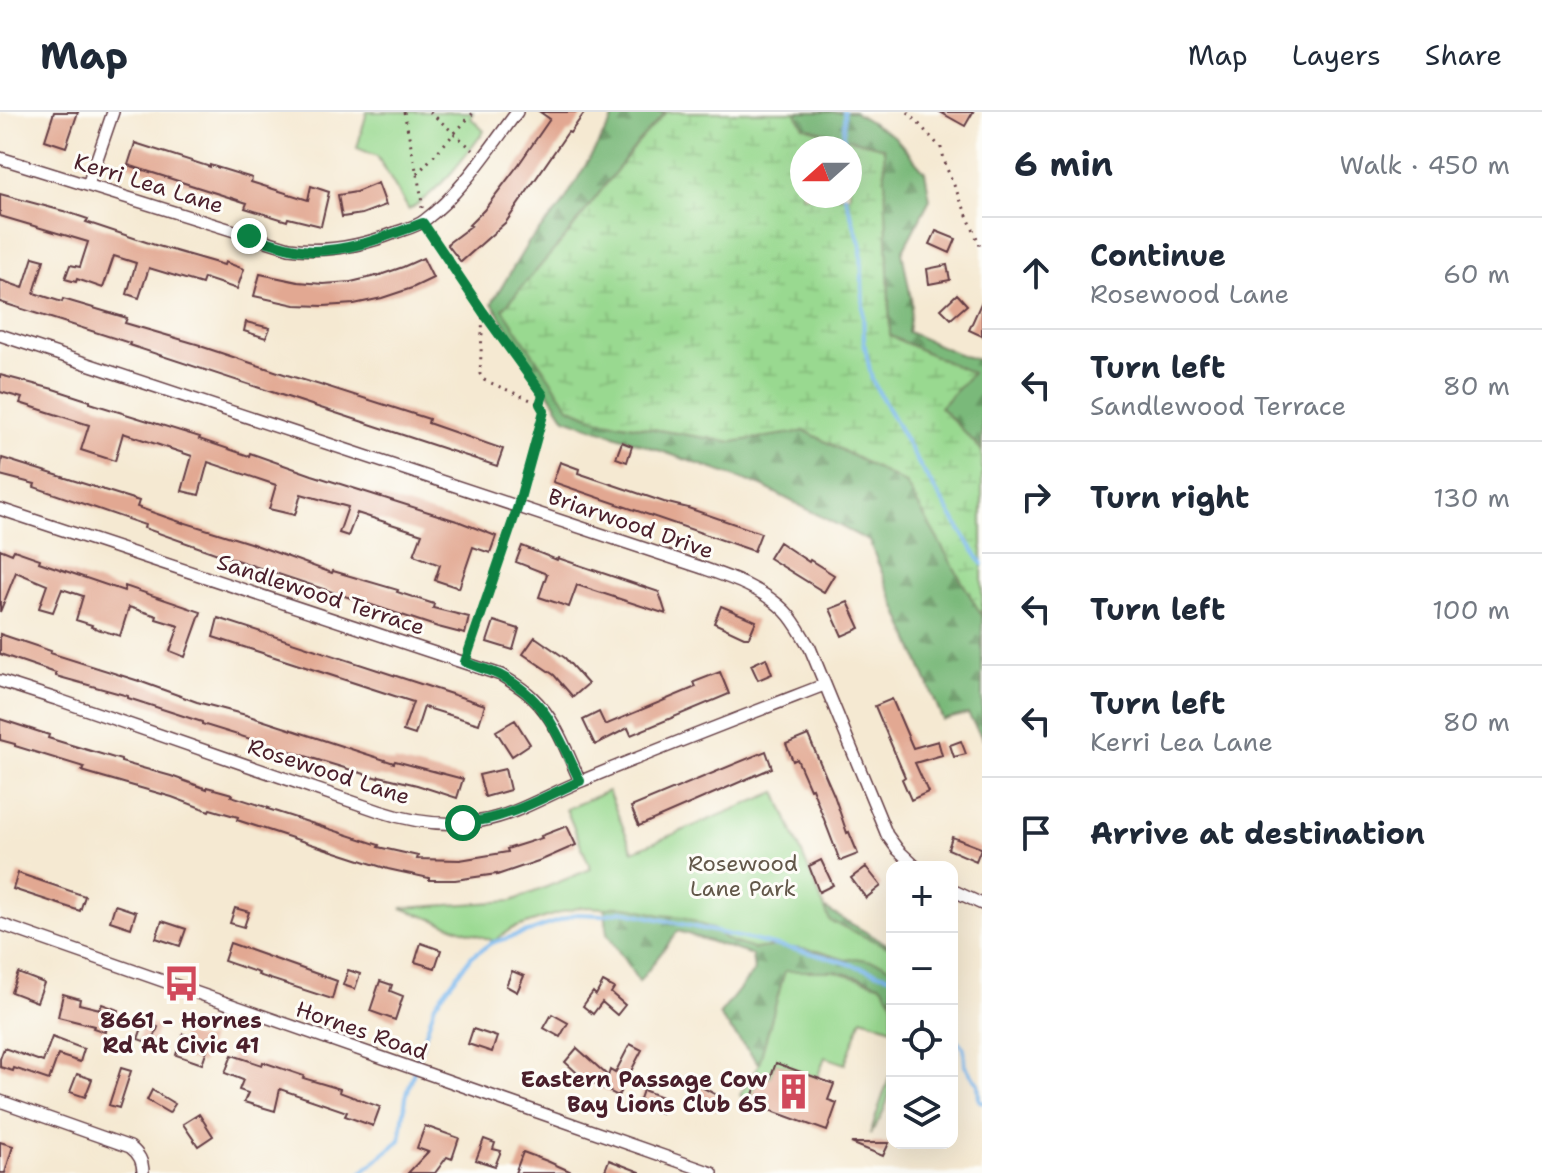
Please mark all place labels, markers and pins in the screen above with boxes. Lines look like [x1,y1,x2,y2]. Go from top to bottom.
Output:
bus stop icon: 8661 - Hornes Rd At Civic 41 [162,965,200,1003]
place label: 8661 - Hornes Rd At Civic 41 [100,1006,262,1060]
place label: Eastern Passage Cow Bay Lions Club 65 [521,1065,767,1119]
building icon: Eastern Passage Cow Bay Lions Club 65 [774,1073,812,1111]

